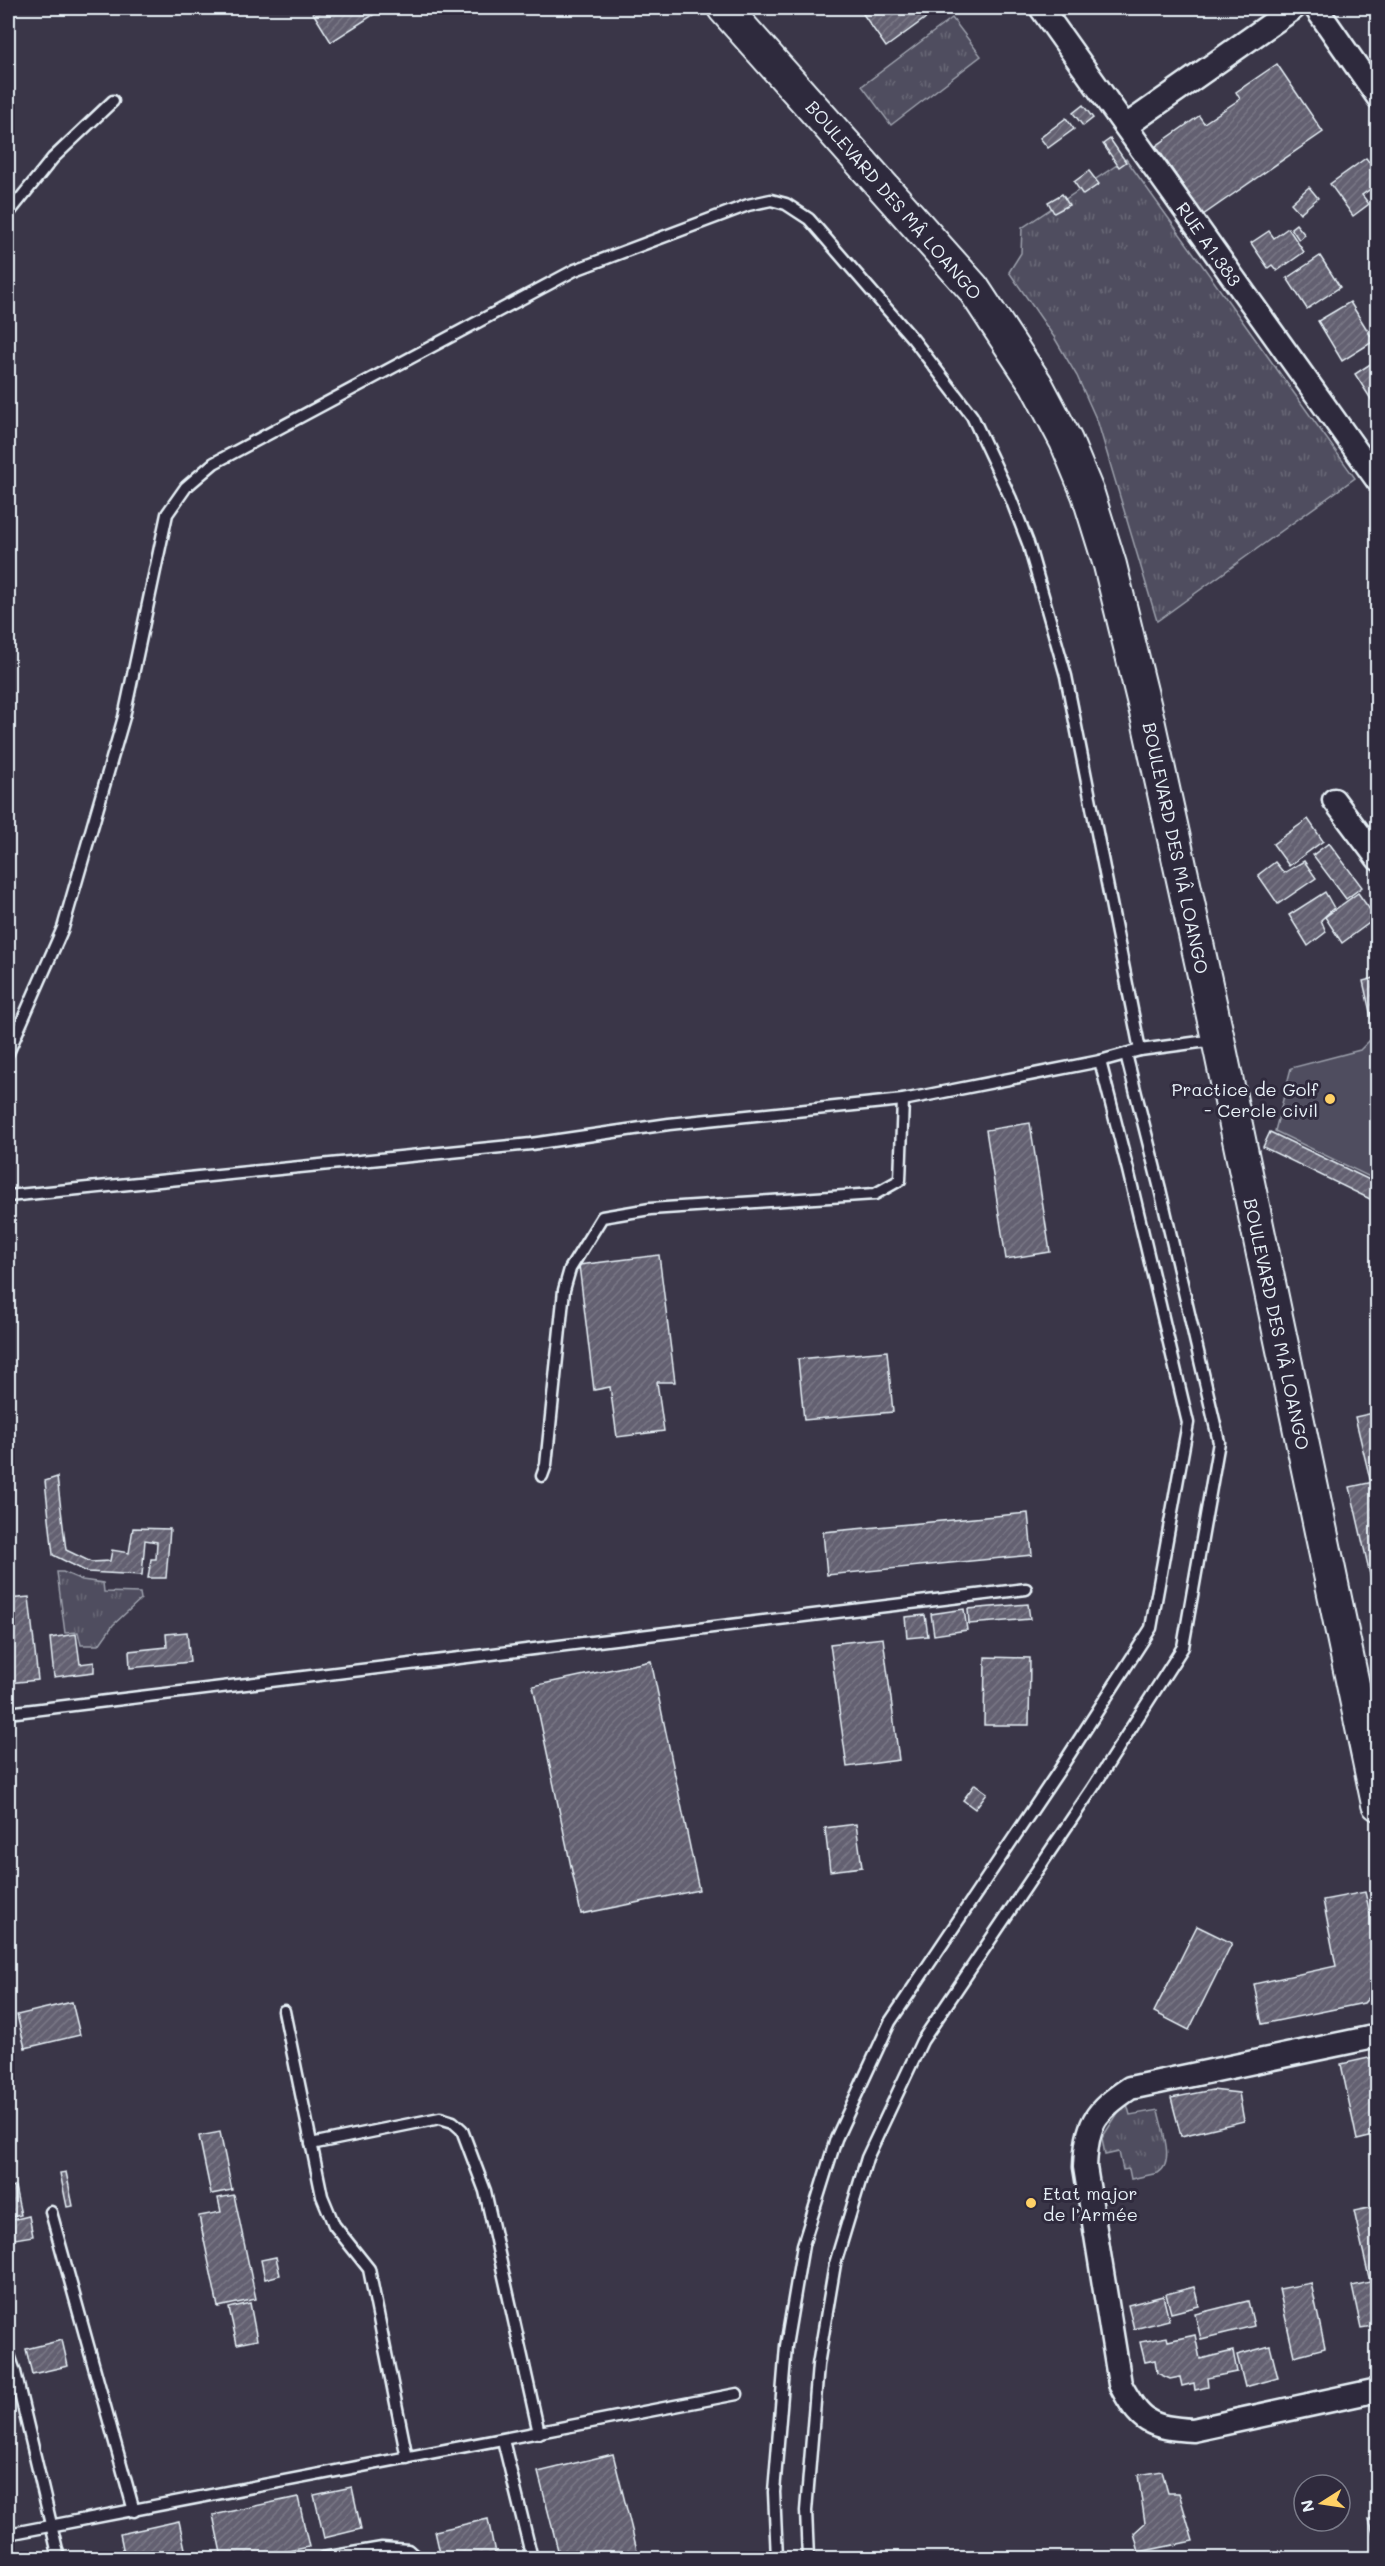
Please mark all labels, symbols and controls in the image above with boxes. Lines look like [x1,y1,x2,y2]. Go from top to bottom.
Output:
street label: BOULEVARD DES MÂ LOANGO [801,95,987,305]
street label: RUE A1.383 [1171,197,1247,291]
street label: BOULEVARD DES MÂ LOANGO [1138,720,1214,976]
place label: Practice de Golf - Cercle civil [1171,1077,1319,1122]
marker: Practice de Golf - Cercle civil [1323,1092,1337,1106]
street label: BOULEVARD DES MÂ LOANGO [1239,1196,1315,1452]
place label: Etat major de l'Armée [1043,2181,1138,2226]
marker: Etat major de l'Armée [1024,2196,1038,2210]
north arrow [1292,2473,1352,2533]
text: N [1295,2498,1318,2514]

